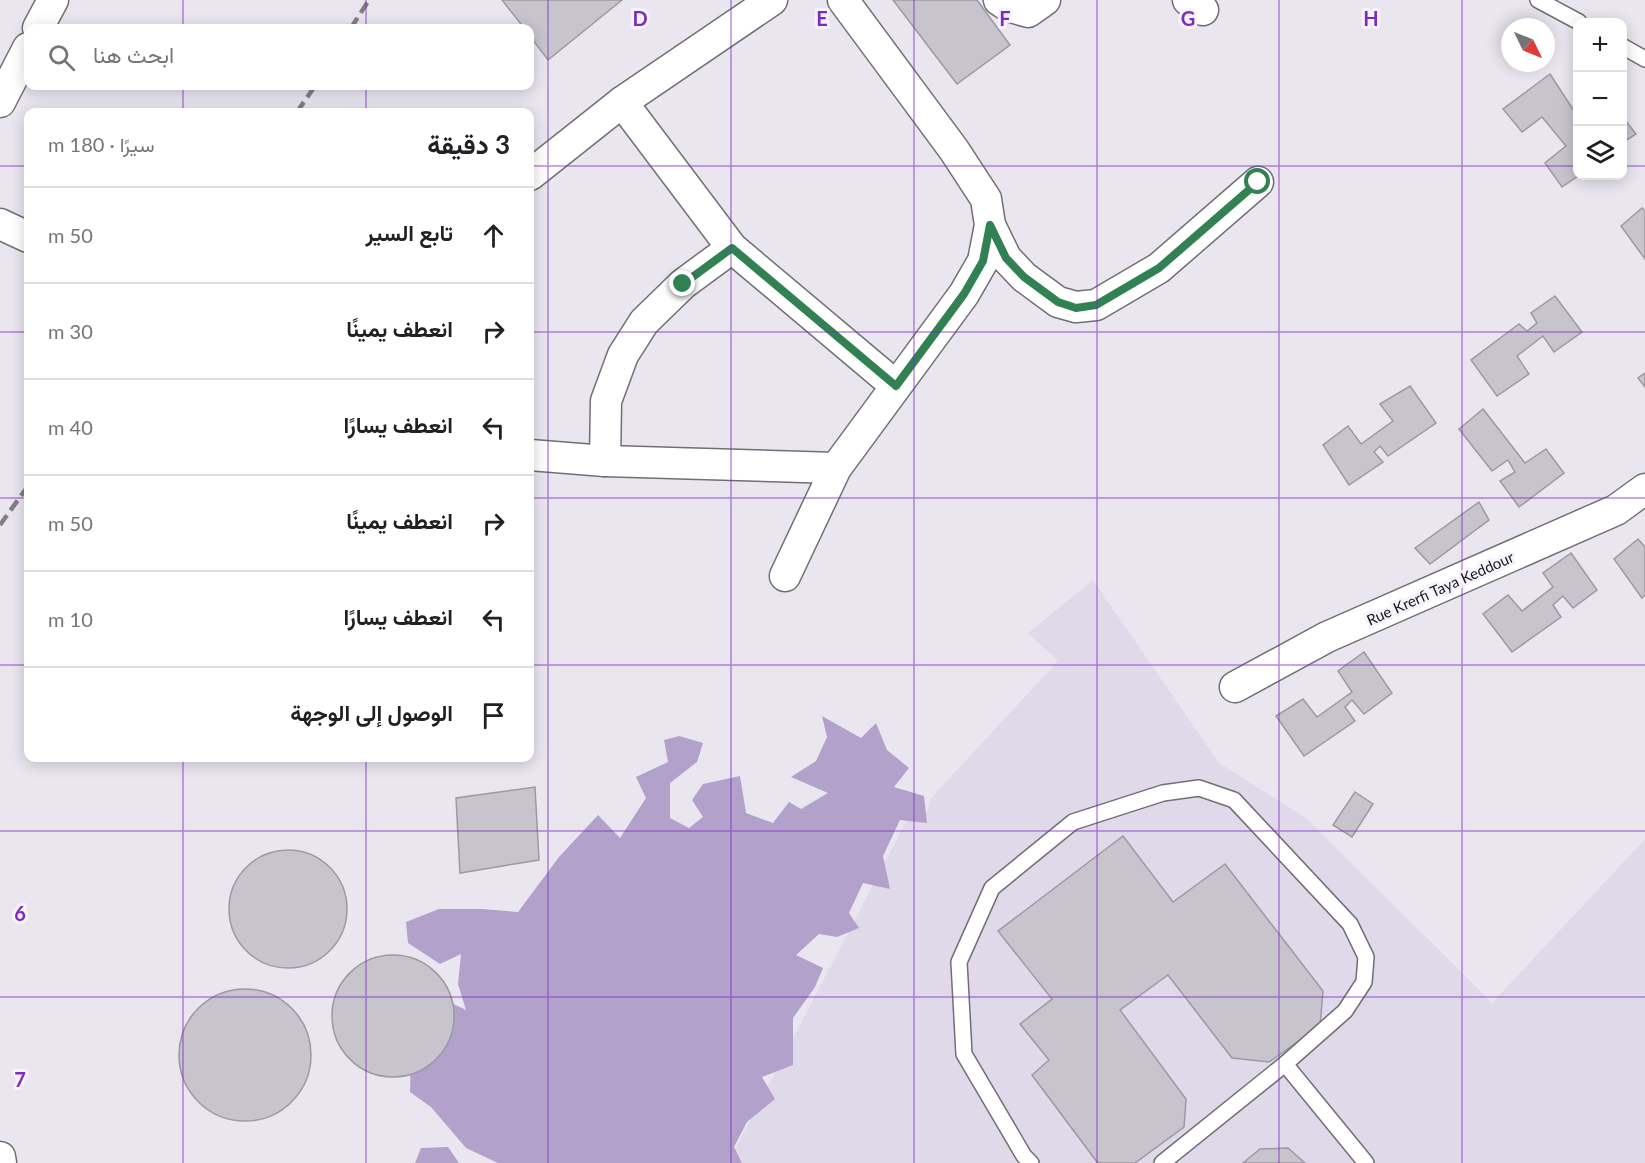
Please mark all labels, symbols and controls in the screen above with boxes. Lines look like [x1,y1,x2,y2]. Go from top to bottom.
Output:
text: D [632,6,648,30]
text: E [816,6,828,30]
text: F [999,6,1011,30]
text: G [1181,6,1195,30]
text: H [1363,6,1379,30]
north arrow [1501,18,1555,72]
map controls [1573,18,1627,180]
button: + [1573,18,1627,72]
search box [24,24,534,90]
icon: search [45,41,78,74]
text: ابحث هنا [93,41,174,68]
button: − [1573,72,1627,126]
button: layers [1573,126,1627,180]
text: 3 دقيقة [427,128,510,160]
text: سيرًا · 180 m [48,132,155,156]
route start [1244,168,1270,194]
text: تابع السير [366,219,453,246]
icon: ahead [477,219,510,252]
text: 50 m [48,223,93,247]
route end [669,270,695,296]
text: انعطف يمينًا [346,315,453,342]
icon: right [477,315,510,348]
text: 30 m [48,319,93,343]
text: انعطف يسارًا [344,411,453,438]
icon: left [477,411,510,444]
text: 40 m [48,415,93,439]
text: انعطف يمينًا [346,507,453,534]
icon: right [477,507,510,540]
text: 50 m [48,511,93,535]
street label: Rue Krerfi Taya Keddour [1364,547,1517,629]
text: انعطف يسارًا [344,603,453,630]
icon: left [477,603,510,636]
text: 10 m [48,607,93,631]
text: الوصول إلى الوجهة [290,699,453,726]
icon: arrive [477,699,510,732]
text: 6 [14,901,26,925]
text: 7 [14,1067,26,1091]

